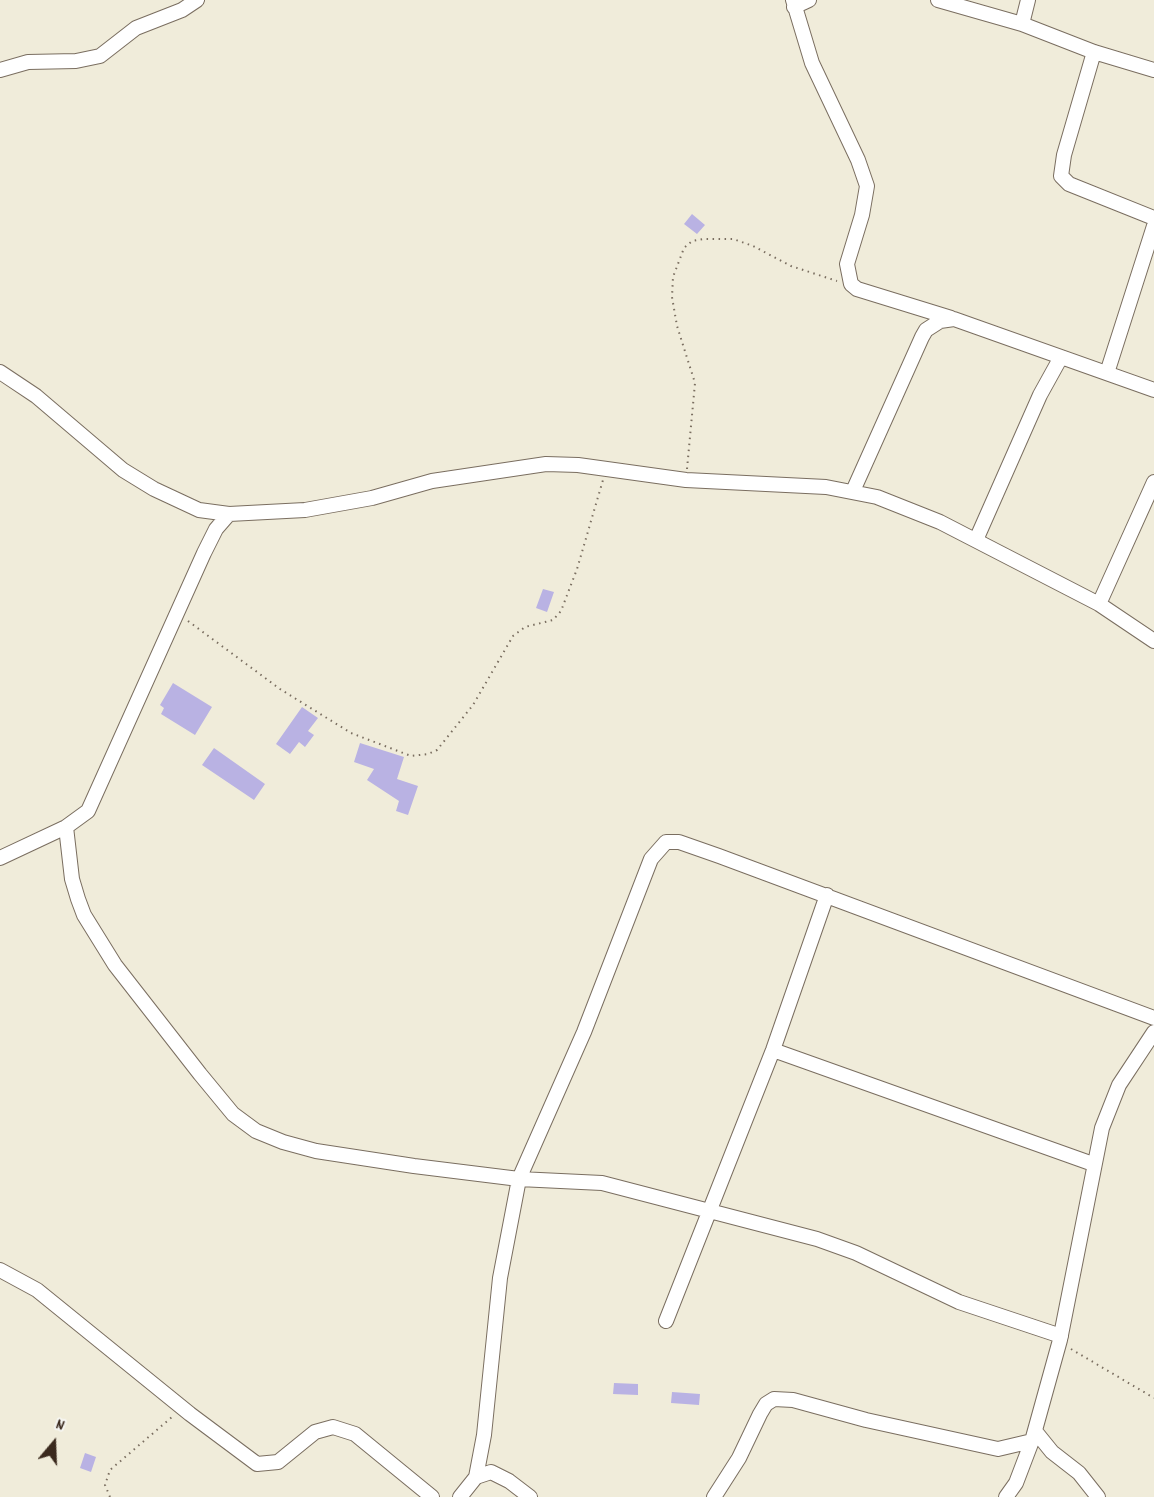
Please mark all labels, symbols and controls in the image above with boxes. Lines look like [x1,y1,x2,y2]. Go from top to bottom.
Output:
north arrow [24,1413,84,1473]
text: N [53,1413,68,1438]

